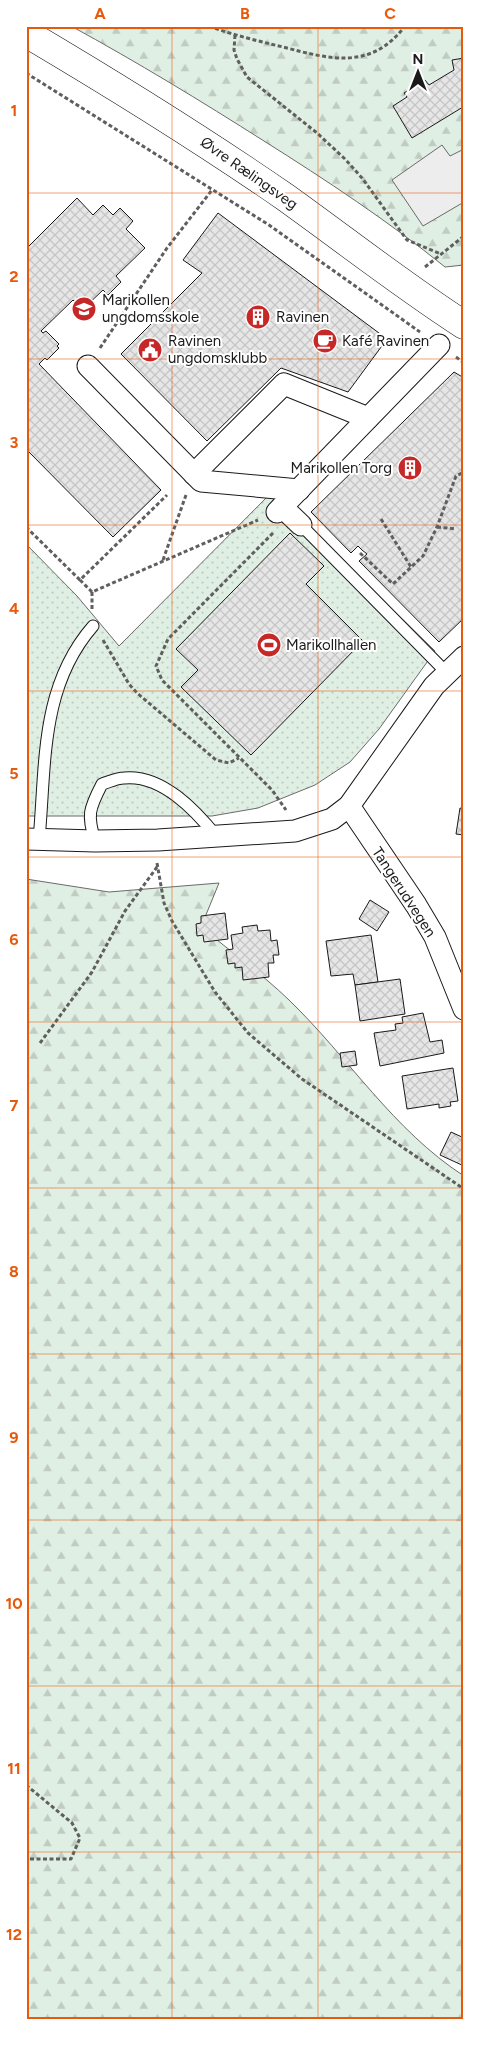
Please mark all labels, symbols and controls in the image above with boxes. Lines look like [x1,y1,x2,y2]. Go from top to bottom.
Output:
text: A [94,4,106,23]
text: B [240,4,250,23]
text: C [384,4,396,23]
north arrow [392,48,442,98]
text: N [413,51,423,68]
text: 1 [11,101,17,120]
street label: Øvre Rælingsveg [197,133,301,213]
text: 2 [9,267,19,286]
place label: Marikollen ungdomsskole [102,291,199,326]
school or university icon: Marikollen ungdomsskole [71,296,97,322]
building icon: Ravinen [245,304,271,330]
place label: Ravinen [276,308,329,326]
cafe icon: Kafé Ravinen [312,328,338,354]
place label: Ravinen ungdomsklubb [168,332,268,367]
place label: Kafé Ravinen [342,332,429,350]
public building icon: Ravinen ungdomsklubb [137,337,163,363]
text: 3 [10,433,19,452]
building icon: Marikollen Torg [397,455,423,481]
place label: Marikollen Torg [291,459,392,477]
text: 4 [9,599,19,618]
sports icon: Marikollhallen [256,632,282,658]
place label: Marikollhallen [286,636,376,654]
text: 5 [9,764,19,783]
street label: Tangerudvegen [368,844,440,940]
text: 6 [9,930,19,949]
text: 7 [10,1096,19,1115]
text: 8 [9,1262,19,1281]
text: 9 [9,1428,19,1447]
text: 10 [5,1594,23,1613]
text: 11 [7,1759,21,1778]
text: 12 [6,1925,22,1944]

